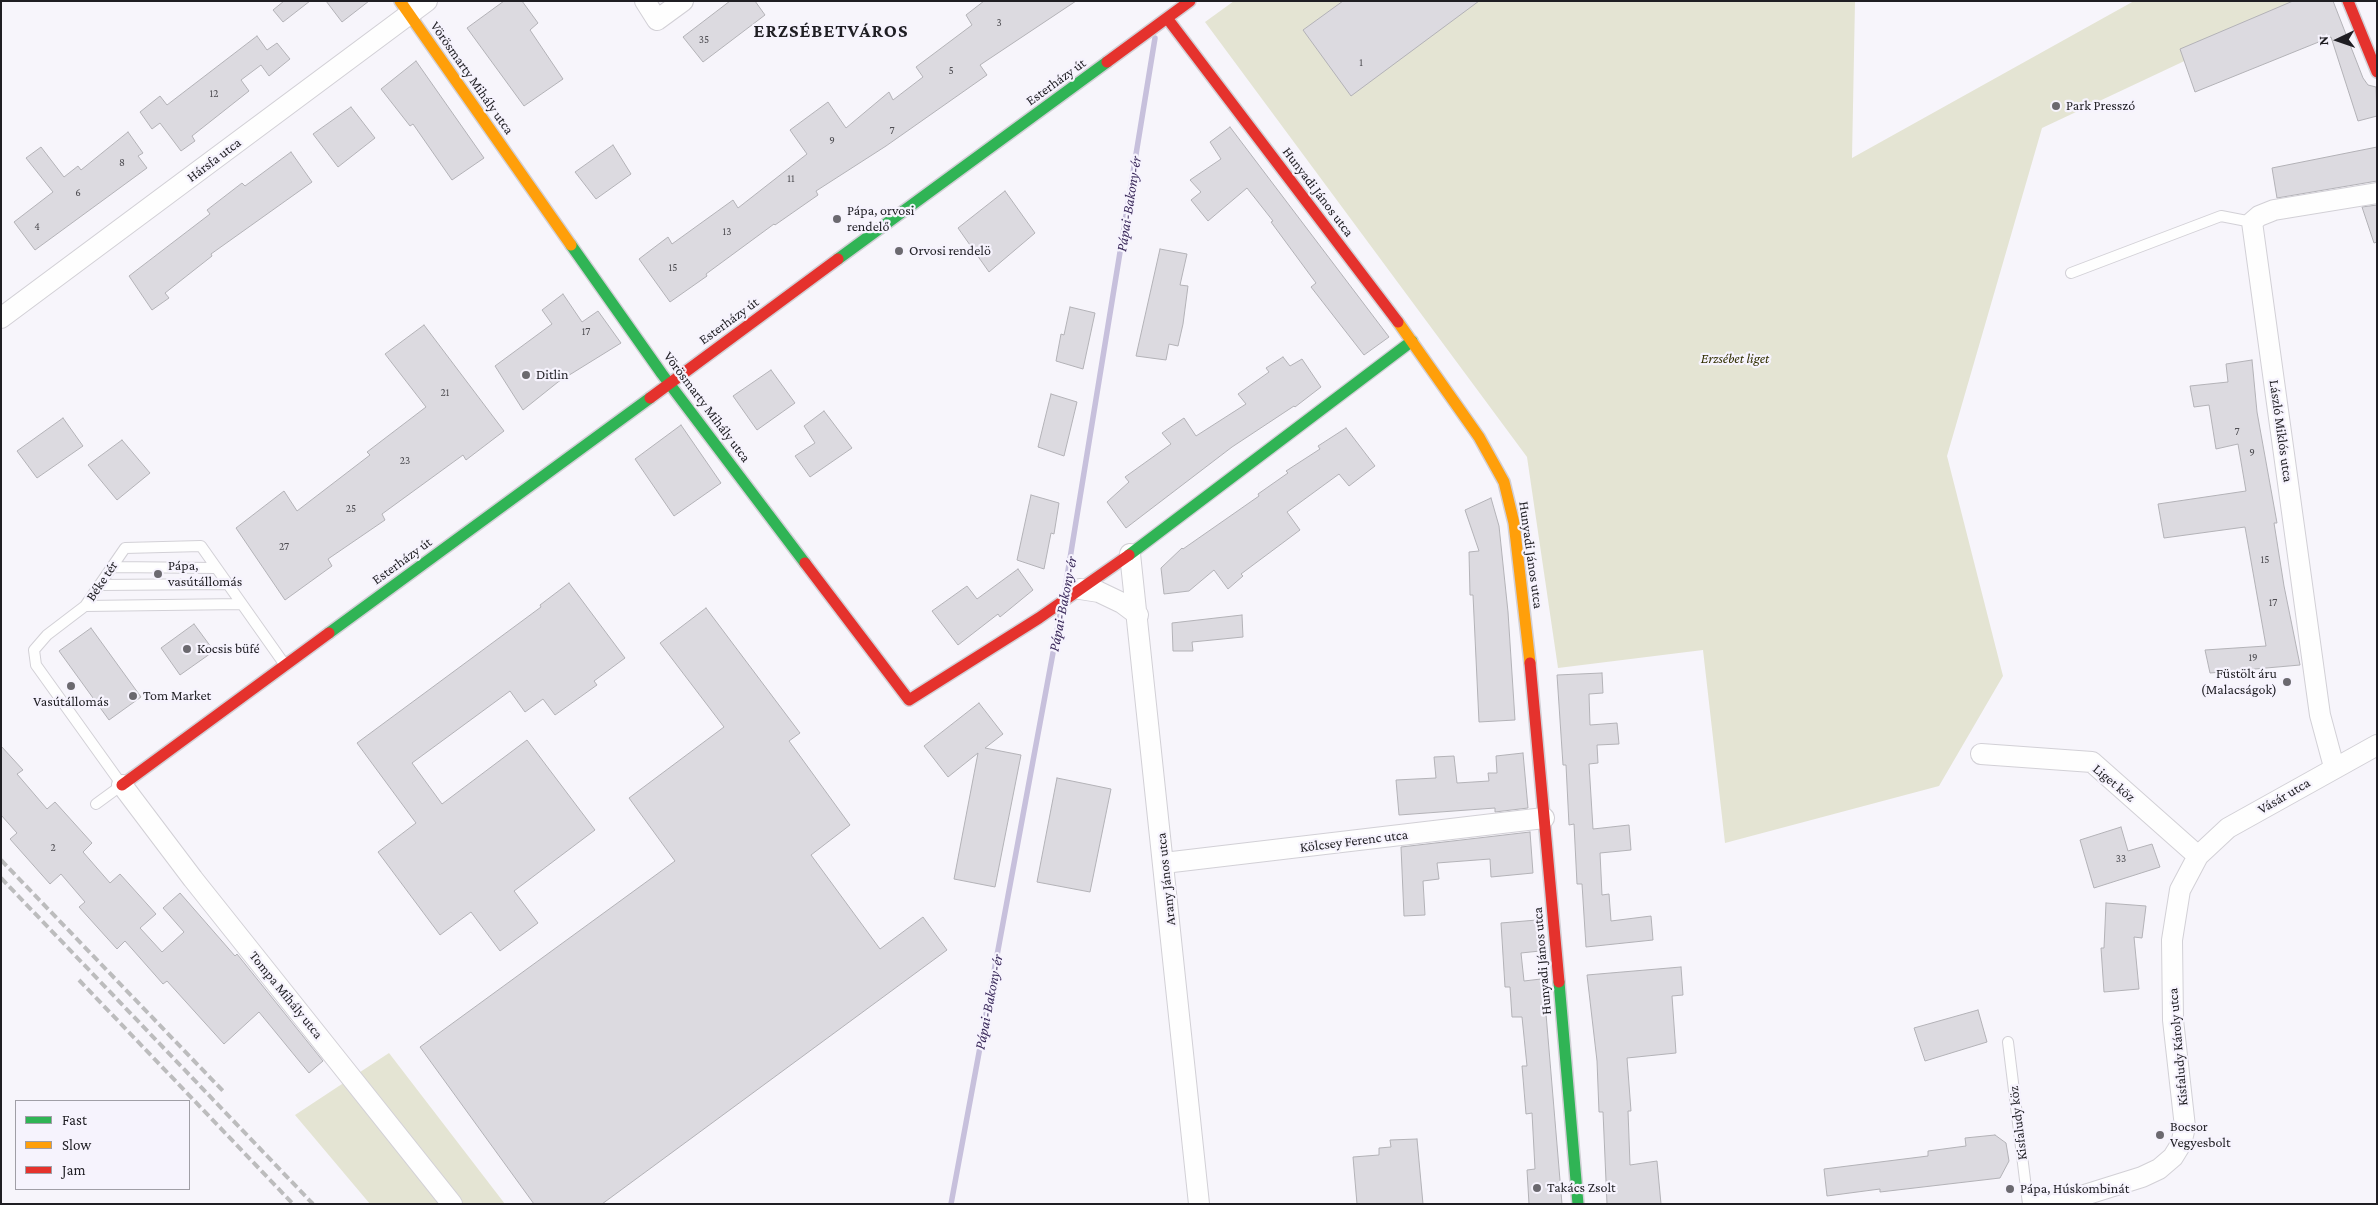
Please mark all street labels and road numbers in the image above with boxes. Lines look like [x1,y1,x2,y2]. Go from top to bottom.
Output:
street label: Vörösmarty Mihály utca [427,18,517,138]
street label: Esterházy út [1023,55,1089,109]
street label: Hársfa utca [184,134,244,186]
street label: Hunyadi János utca [1279,144,1357,240]
street label: Esterházy út [696,294,762,348]
street label: Vörösmarty Mihály utca [660,348,754,466]
street label: László Miklós utca [2266,379,2296,483]
street label: Hunyadi János utca [1515,500,1547,610]
street label: Esterházy út [369,534,435,588]
street label: Béke tér [82,558,122,604]
street label: Liget köz [2089,760,2139,806]
street label: Vásár utca [2255,774,2313,818]
street label: Kölcsey Ferenc utca [1299,826,1409,856]
street label: Arany János utca [1153,832,1179,926]
street label: Hunyadi János utca [1529,906,1555,1016]
street label: Tompa Mihály utca [245,948,327,1042]
street label: Kisfaludy Károly utca [2164,987,2192,1107]
street label: Kisfaludy köz [2005,1085,2031,1161]

